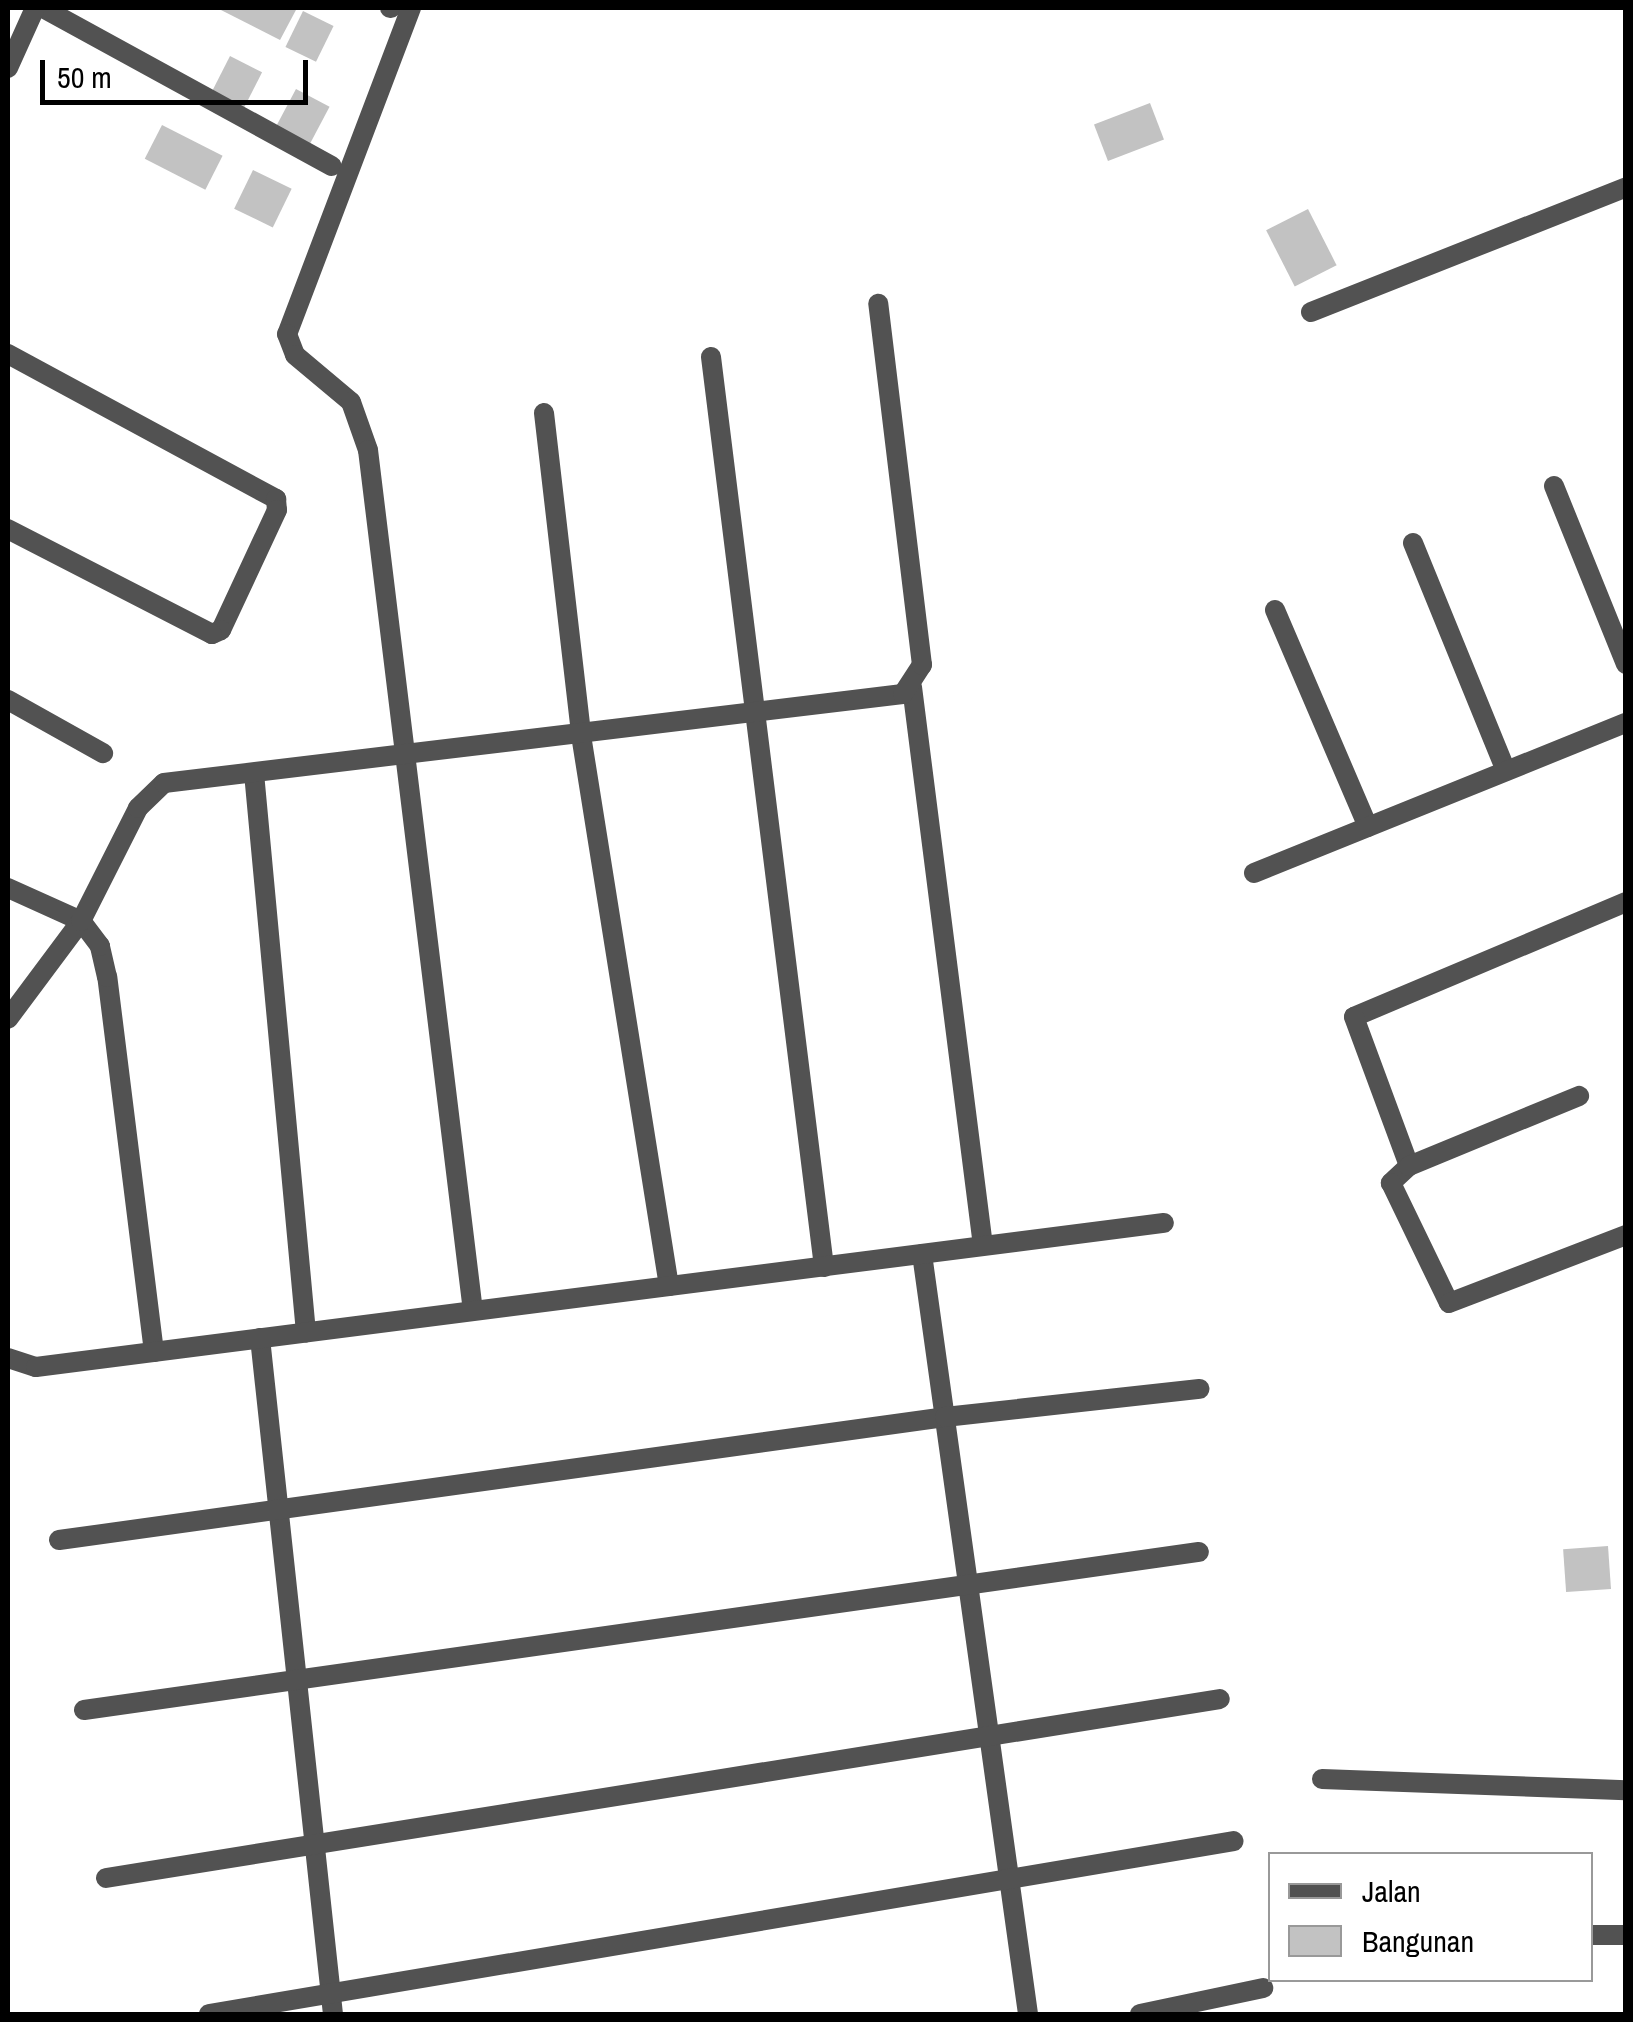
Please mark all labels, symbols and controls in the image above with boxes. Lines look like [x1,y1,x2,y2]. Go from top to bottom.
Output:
scale bar [45,40,312,102]
text: 50 m [57,57,112,97]
legend [1268,1852,1593,1982]
text: Jalan [1362,1871,1421,1911]
text: Bangunan [1362,1921,1474,1961]

